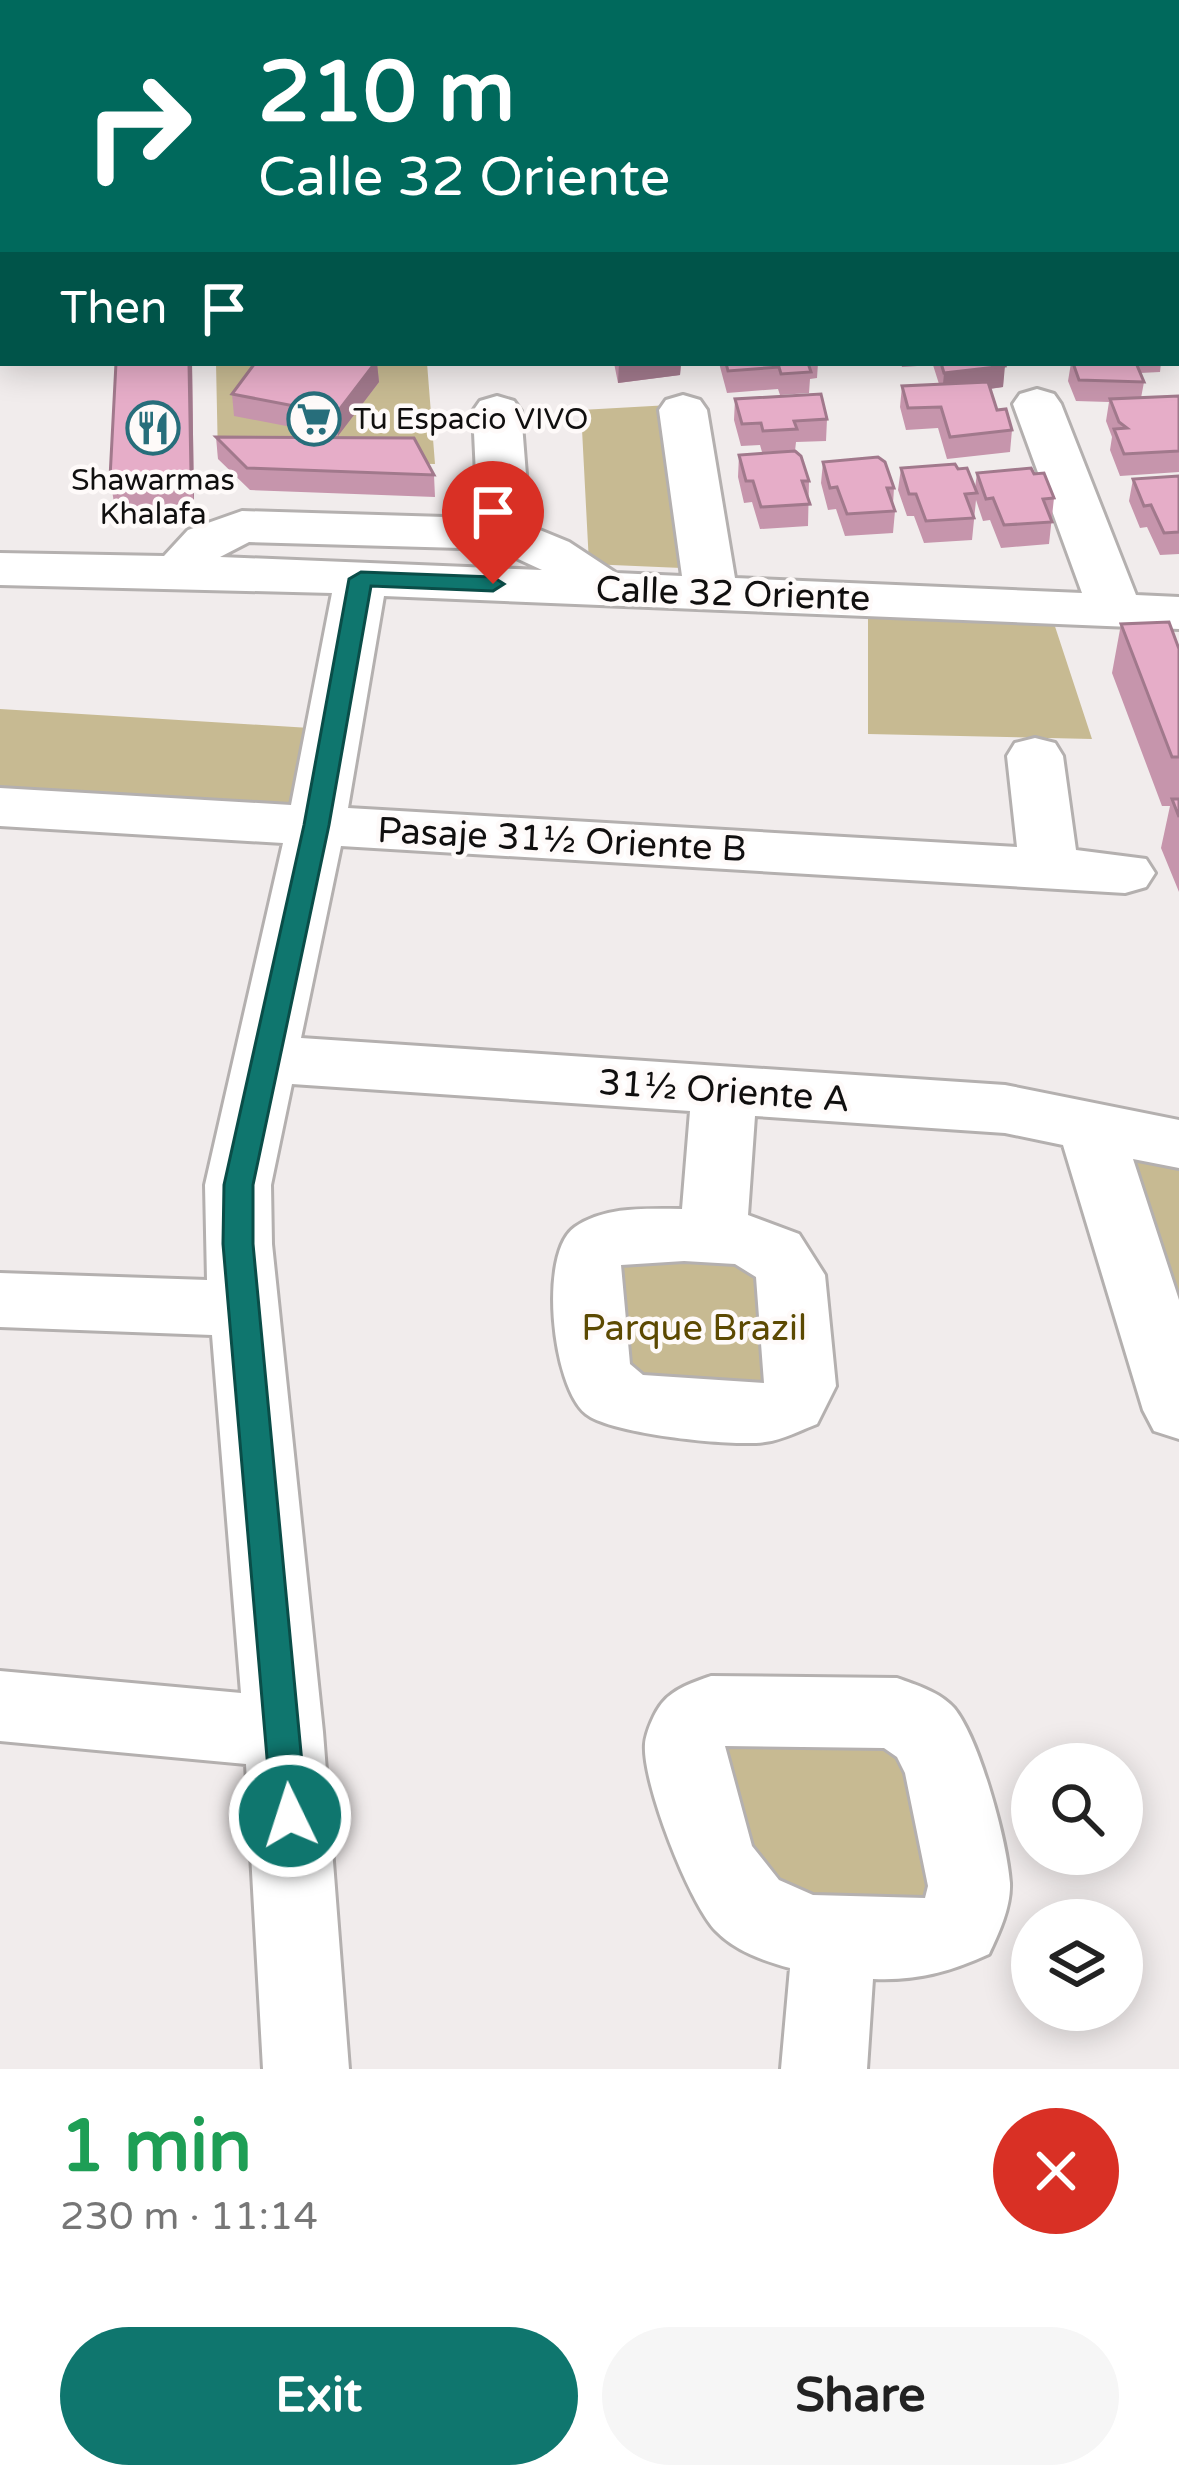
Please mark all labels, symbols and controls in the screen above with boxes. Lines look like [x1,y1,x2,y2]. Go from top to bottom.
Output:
text: 210 m [258,43,515,144]
icon: right [60,48,216,204]
text: Calle 32 Oriente [258,145,670,210]
icon: arrive [191,276,257,342]
text: Then [60,282,167,336]
supermarket icon: Tu Espacio VIVO [286,391,342,447]
restaurant icon: Shawarmas Khalafa [125,400,181,456]
place label: Tu Espacio VIVO [353,401,588,438]
pin [442,461,544,584]
place label: Shawarmas Khalafa [71,462,235,533]
icon: arrive [460,479,526,545]
street label: Calle 32 Oriente [595,568,871,620]
street label: Pasaje 31½ Oriente B [376,809,748,871]
street label: 31½ Oriente A [597,1061,851,1121]
park label: Parque Brazil [581,1307,807,1350]
map controls [1011,1743,1143,2031]
button: search [1011,1743,1143,1875]
position arrow [227,1753,353,1879]
button: layers [1011,1899,1143,2031]
text: 1 min [60,2104,252,2191]
button: close [993,2108,1119,2234]
text: 230 m · 11:14 [60,2193,318,2240]
button: Exit [60,2327,578,2465]
button: Share [602,2327,1119,2465]

